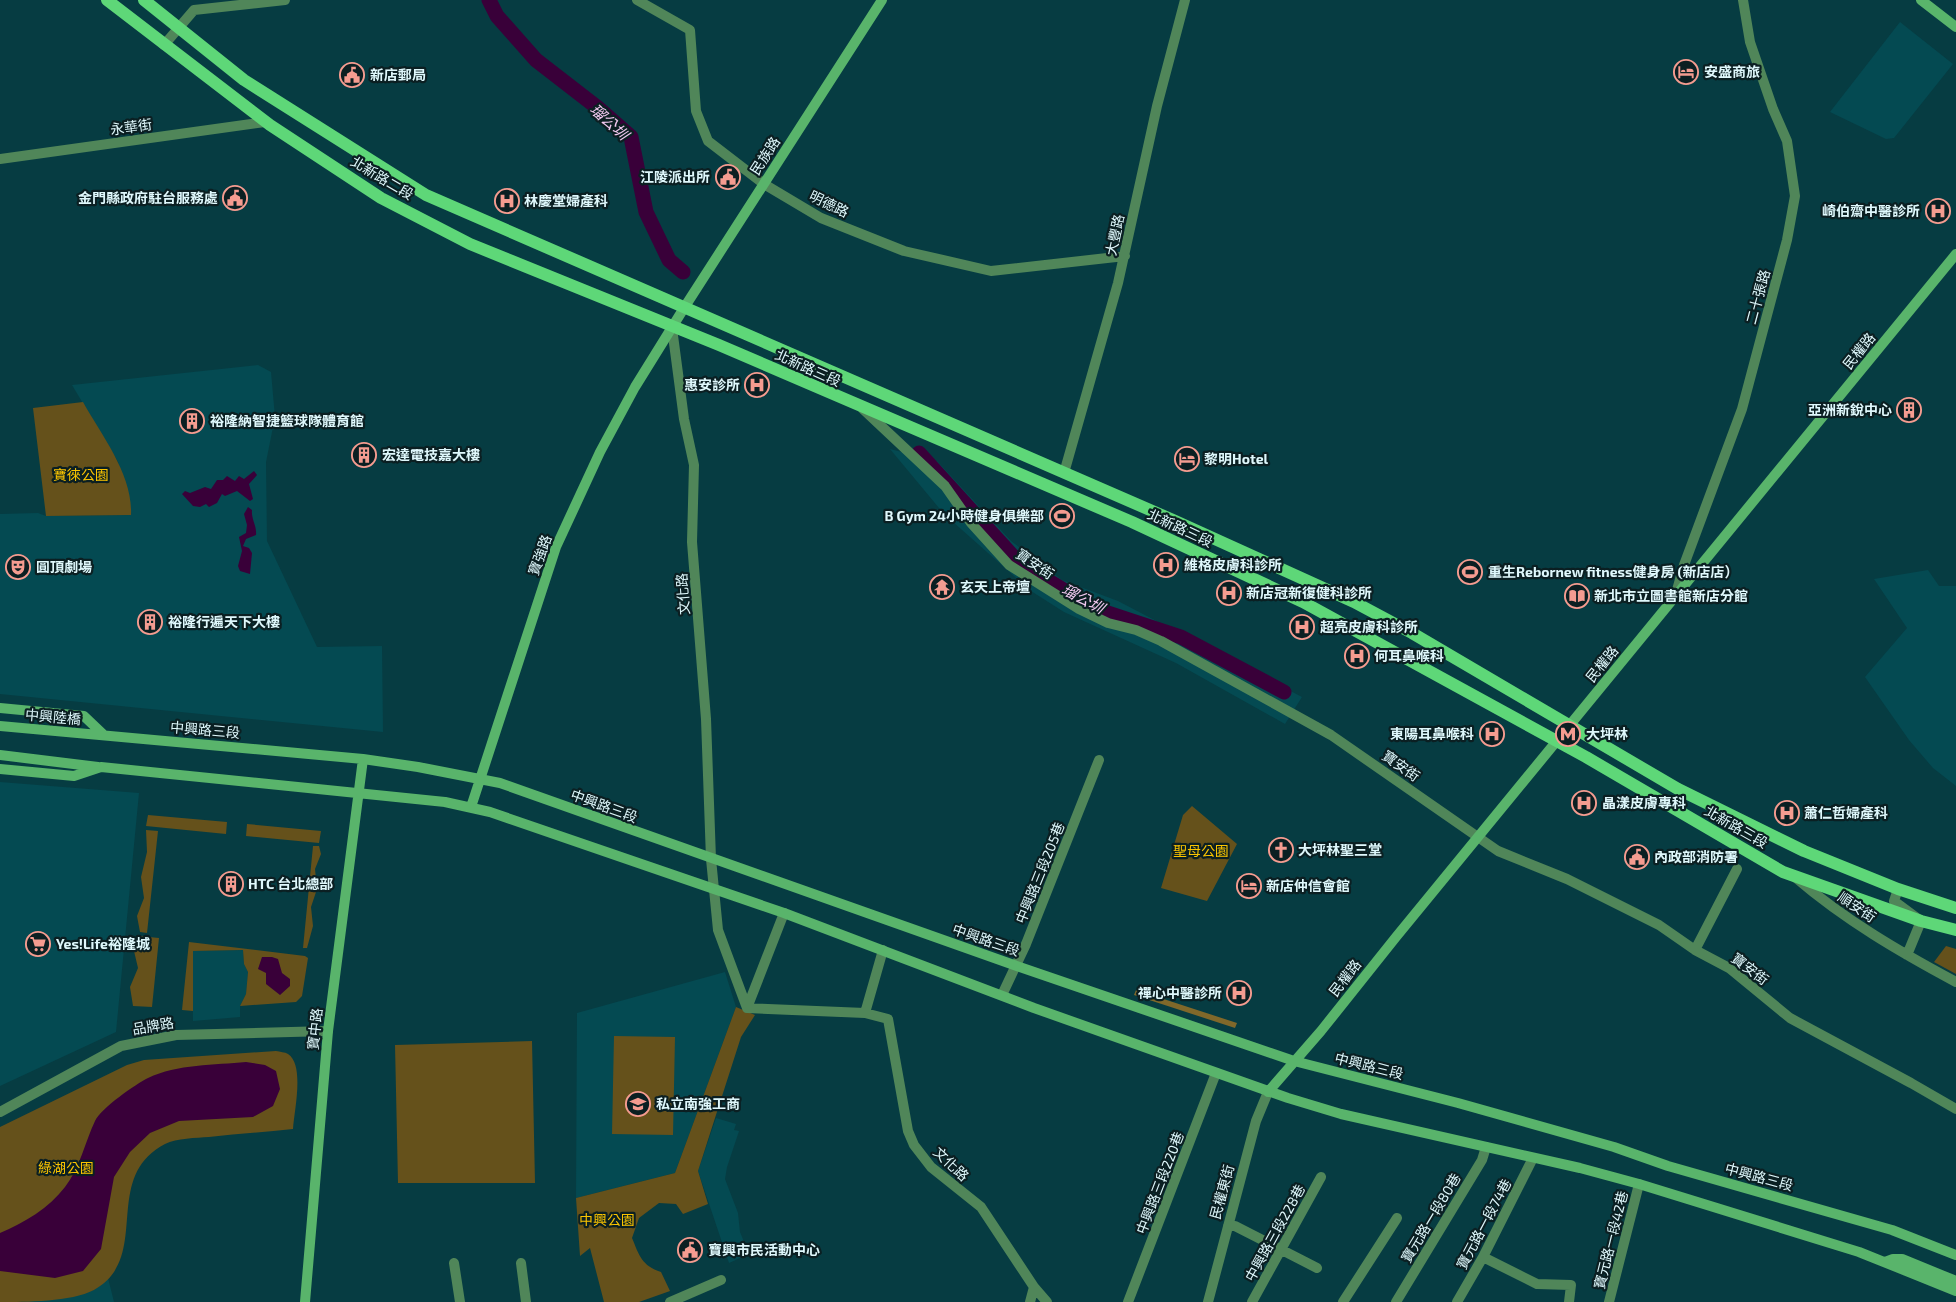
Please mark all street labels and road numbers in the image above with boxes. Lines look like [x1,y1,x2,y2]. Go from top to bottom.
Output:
street label: 永華街 [109,115,153,138]
street label: 民族路 [746,133,783,178]
street label: 北新路二段 [348,152,417,203]
street label: 明德路 [807,187,852,220]
street label: 大豐路 [1102,213,1127,257]
street label: 二十張路 [1742,268,1773,326]
street label: 民權路 [1839,329,1878,372]
street label: 北新路三段 [773,346,844,390]
street label: 北新路三段 [1145,505,1216,550]
street label: 寶強路 [524,532,555,577]
street label: 寶安街 [1013,545,1057,582]
street label: 文化路 [673,572,692,616]
street label: 民權路 [1582,642,1621,685]
street label: 中興陸橋 [24,706,82,727]
street label: 中興路三段 [169,718,241,741]
street label: 寶安街 [1379,747,1423,785]
street label: 中興路三段 [568,786,640,825]
street label: 北新路三段 [1702,802,1771,851]
street label: 中興路三段205巷 [1011,820,1068,926]
street label: 順安街 [1835,888,1879,925]
street label: 中興路三段 [950,920,1022,959]
street label: 寶安街 [1728,949,1772,988]
street label: 民權路 [1325,956,1364,999]
street label: 寶中路 [304,1007,325,1051]
street label: 品牌路 [131,1013,175,1038]
street label: 中興路三段 [1333,1049,1405,1082]
street label: 中興路三段220巷 [1132,1129,1187,1236]
street label: 文化路 [930,1143,972,1184]
street label: 中興路三段 [1723,1159,1795,1194]
street label: 民權東街 [1206,1163,1237,1221]
street label: 寶元路一段80巷 [1397,1170,1464,1265]
street label: 寶元路一段74巷 [1453,1176,1514,1272]
street label: 中興路三段228巷 [1241,1181,1308,1284]
street label: 寶元路一段42巷 [1590,1189,1631,1291]

